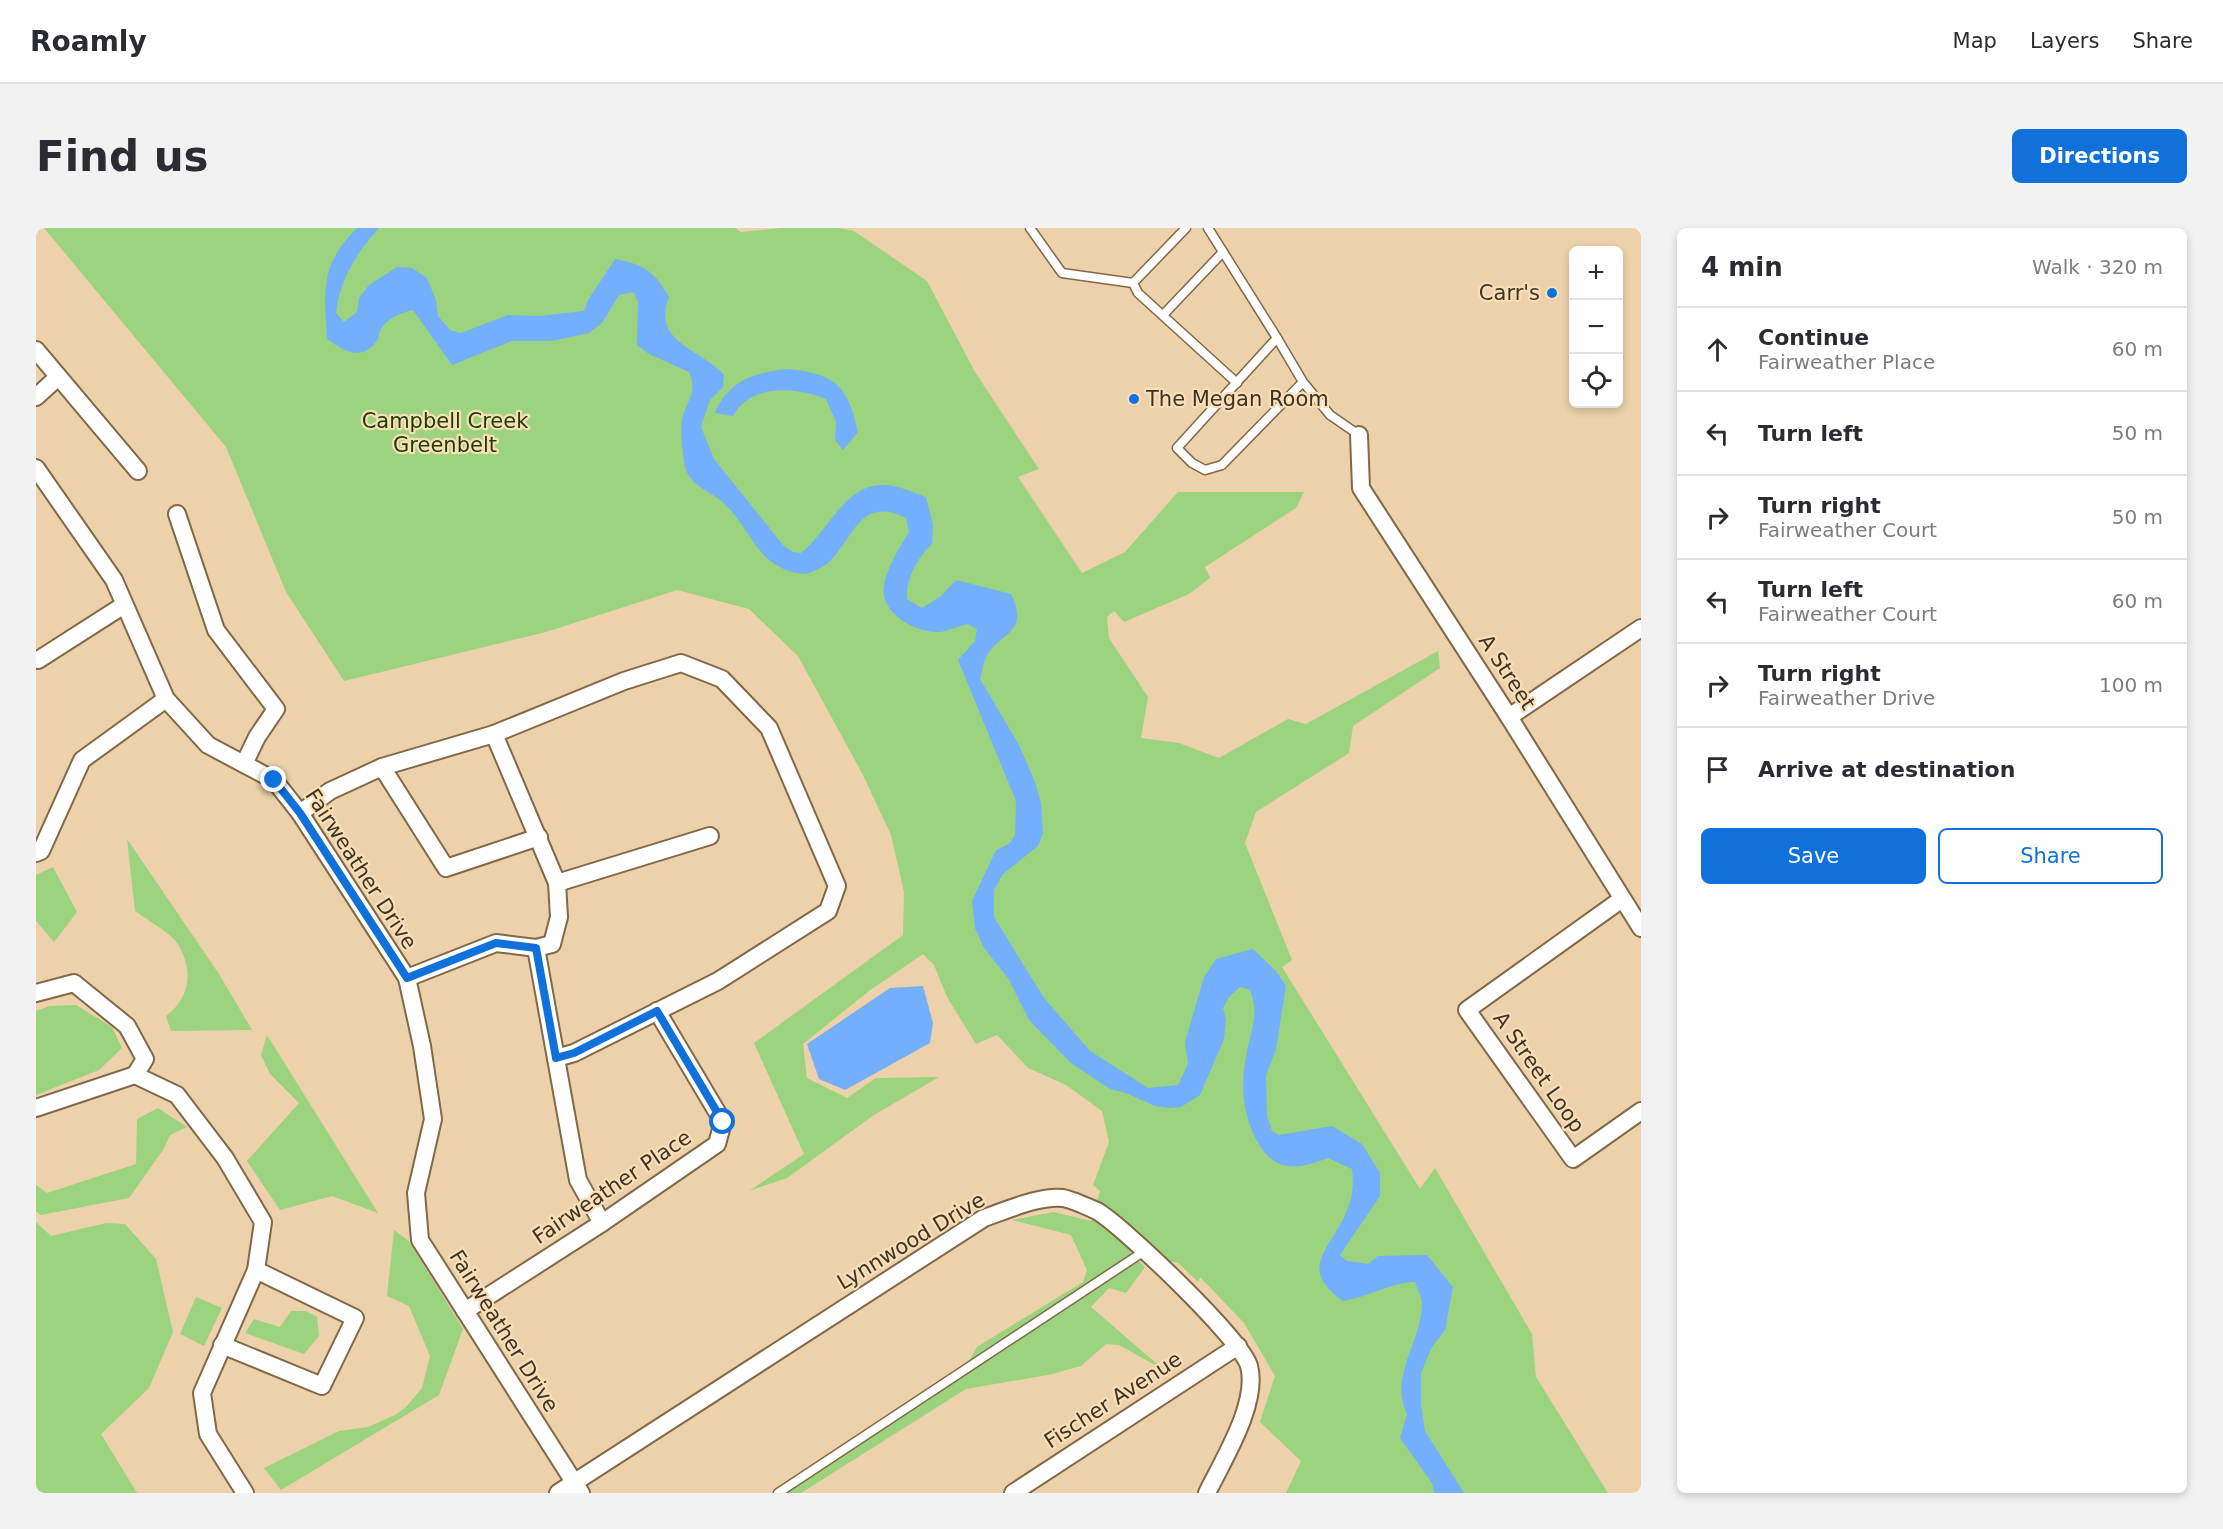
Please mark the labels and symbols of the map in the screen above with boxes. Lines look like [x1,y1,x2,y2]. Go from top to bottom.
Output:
place label: Carr's [1479,281,1540,305]
marker: Carr's [1545,286,1559,300]
place label: The Megan Room [1145,387,1329,411]
marker: The Megan Room [1127,392,1141,406]
park label: Campbell Creek Greenbelt [362,409,529,457]
street label: A Street [1474,630,1540,714]
route end [260,766,286,792]
street label: Fairweather Drive [300,784,422,954]
street label: A Street Loop [1488,1007,1590,1137]
route start [709,1108,735,1134]
street label: Fairweather Place [528,1125,696,1249]
street label: Lynnwood Drive [833,1188,989,1294]
street label: Fairweather Drive [444,1246,564,1416]
street label: Fischer Avenue [1040,1347,1186,1453]

